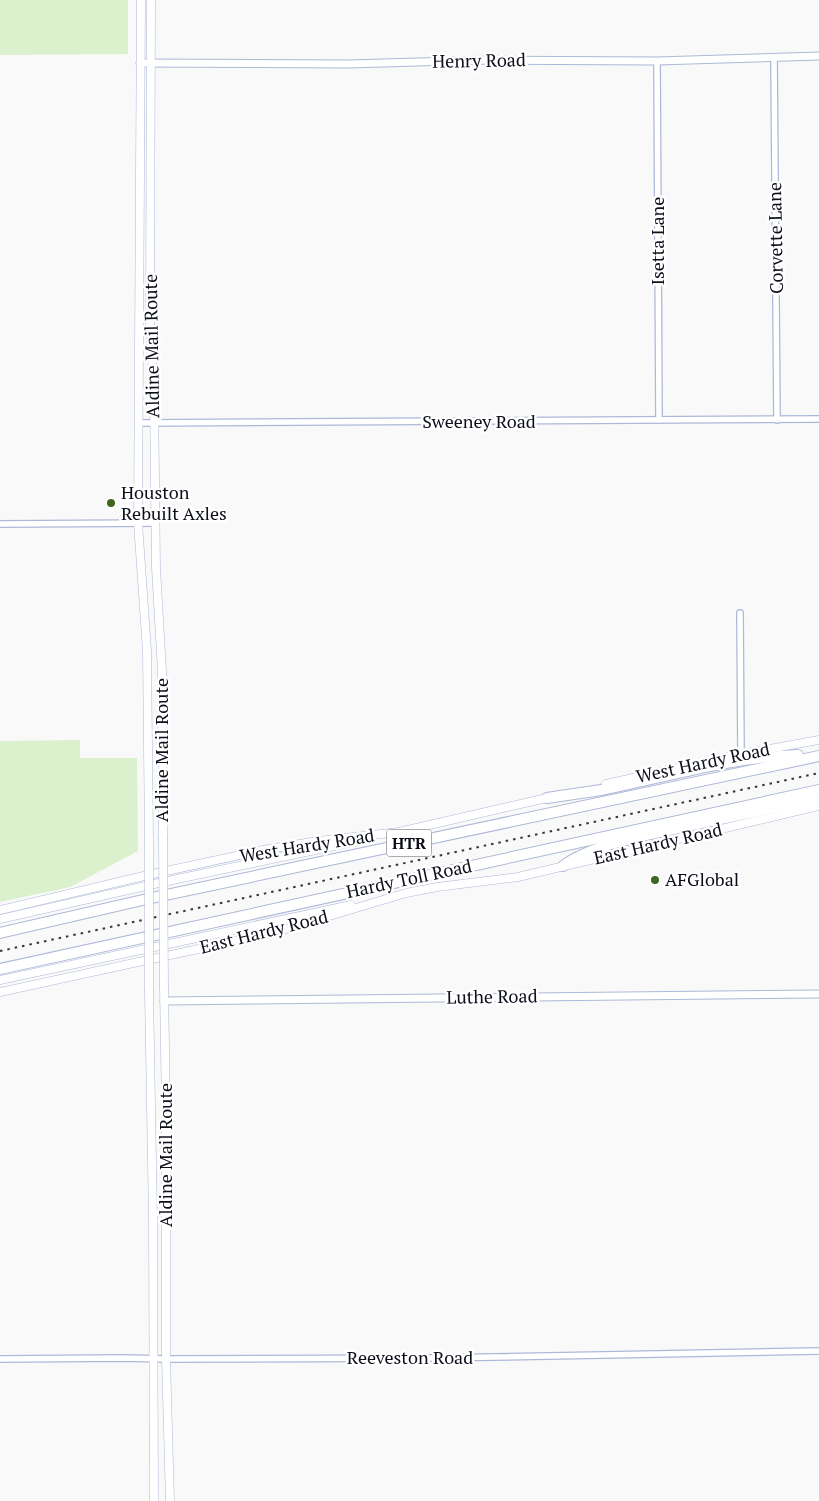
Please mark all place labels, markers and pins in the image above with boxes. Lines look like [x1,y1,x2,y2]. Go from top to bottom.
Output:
place label: Houston Rebuilt Axles [121,480,227,525]
marker: Houston Rebuilt Axles [105,497,117,509]
place label: AFGlobal [665,867,739,891]
marker: AFGlobal [649,874,661,886]

